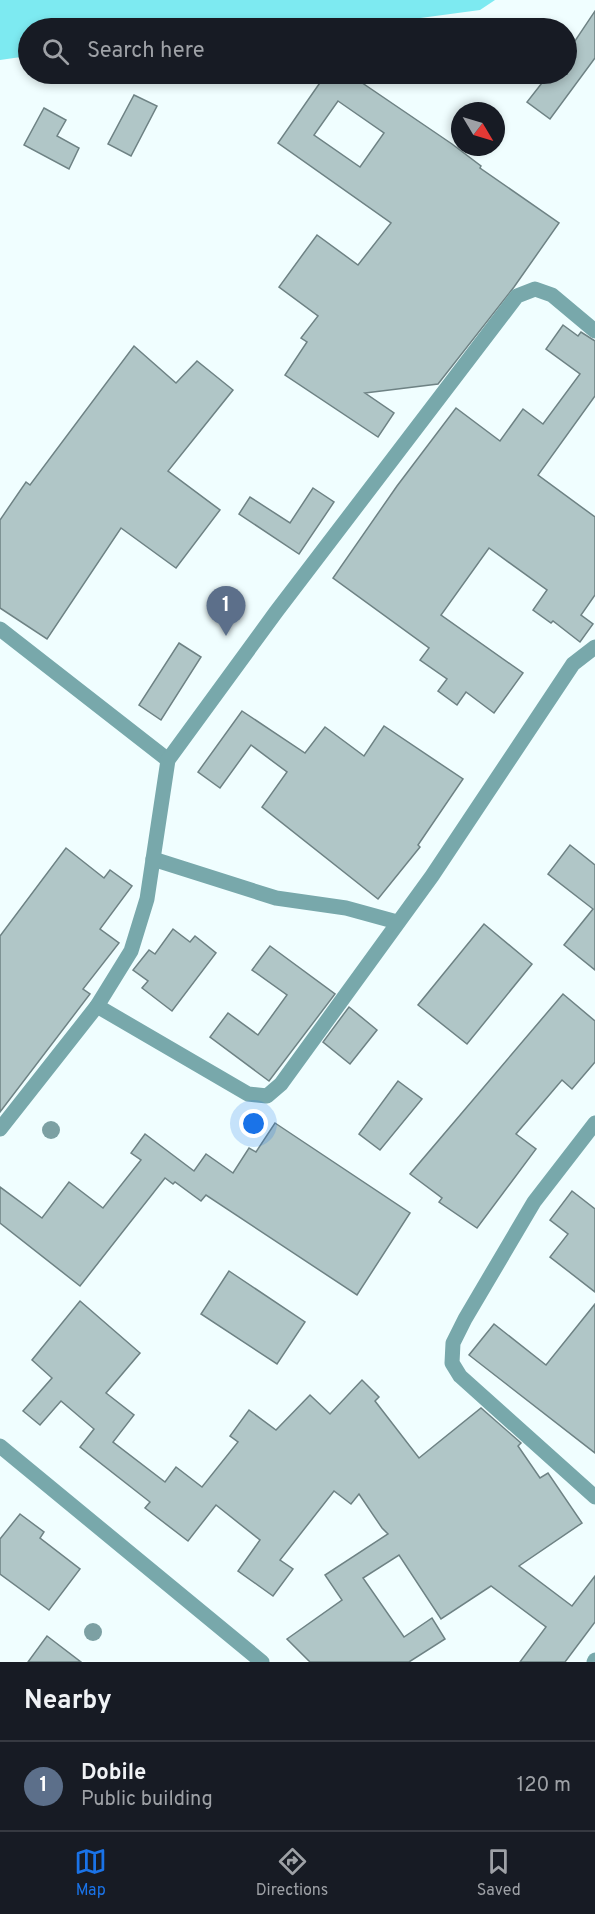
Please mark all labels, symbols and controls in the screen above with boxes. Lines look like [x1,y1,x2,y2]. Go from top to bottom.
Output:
search box [18,18,577,84]
icon: search [39,35,72,68]
text: Search here [87,38,205,65]
north arrow [451,102,505,156]
pin: 1 [206,586,246,636]
your location [239,1109,268,1138]
text: Nearby [24,1685,112,1718]
text: Dobile [81,1760,146,1787]
text: 1 [40,1773,48,1799]
text: 120 m [517,1773,571,1799]
text: Public building [81,1787,213,1813]
tab: Map [74,1845,107,1901]
tab: Directions [256,1845,328,1901]
tab: Saved [477,1845,521,1901]

